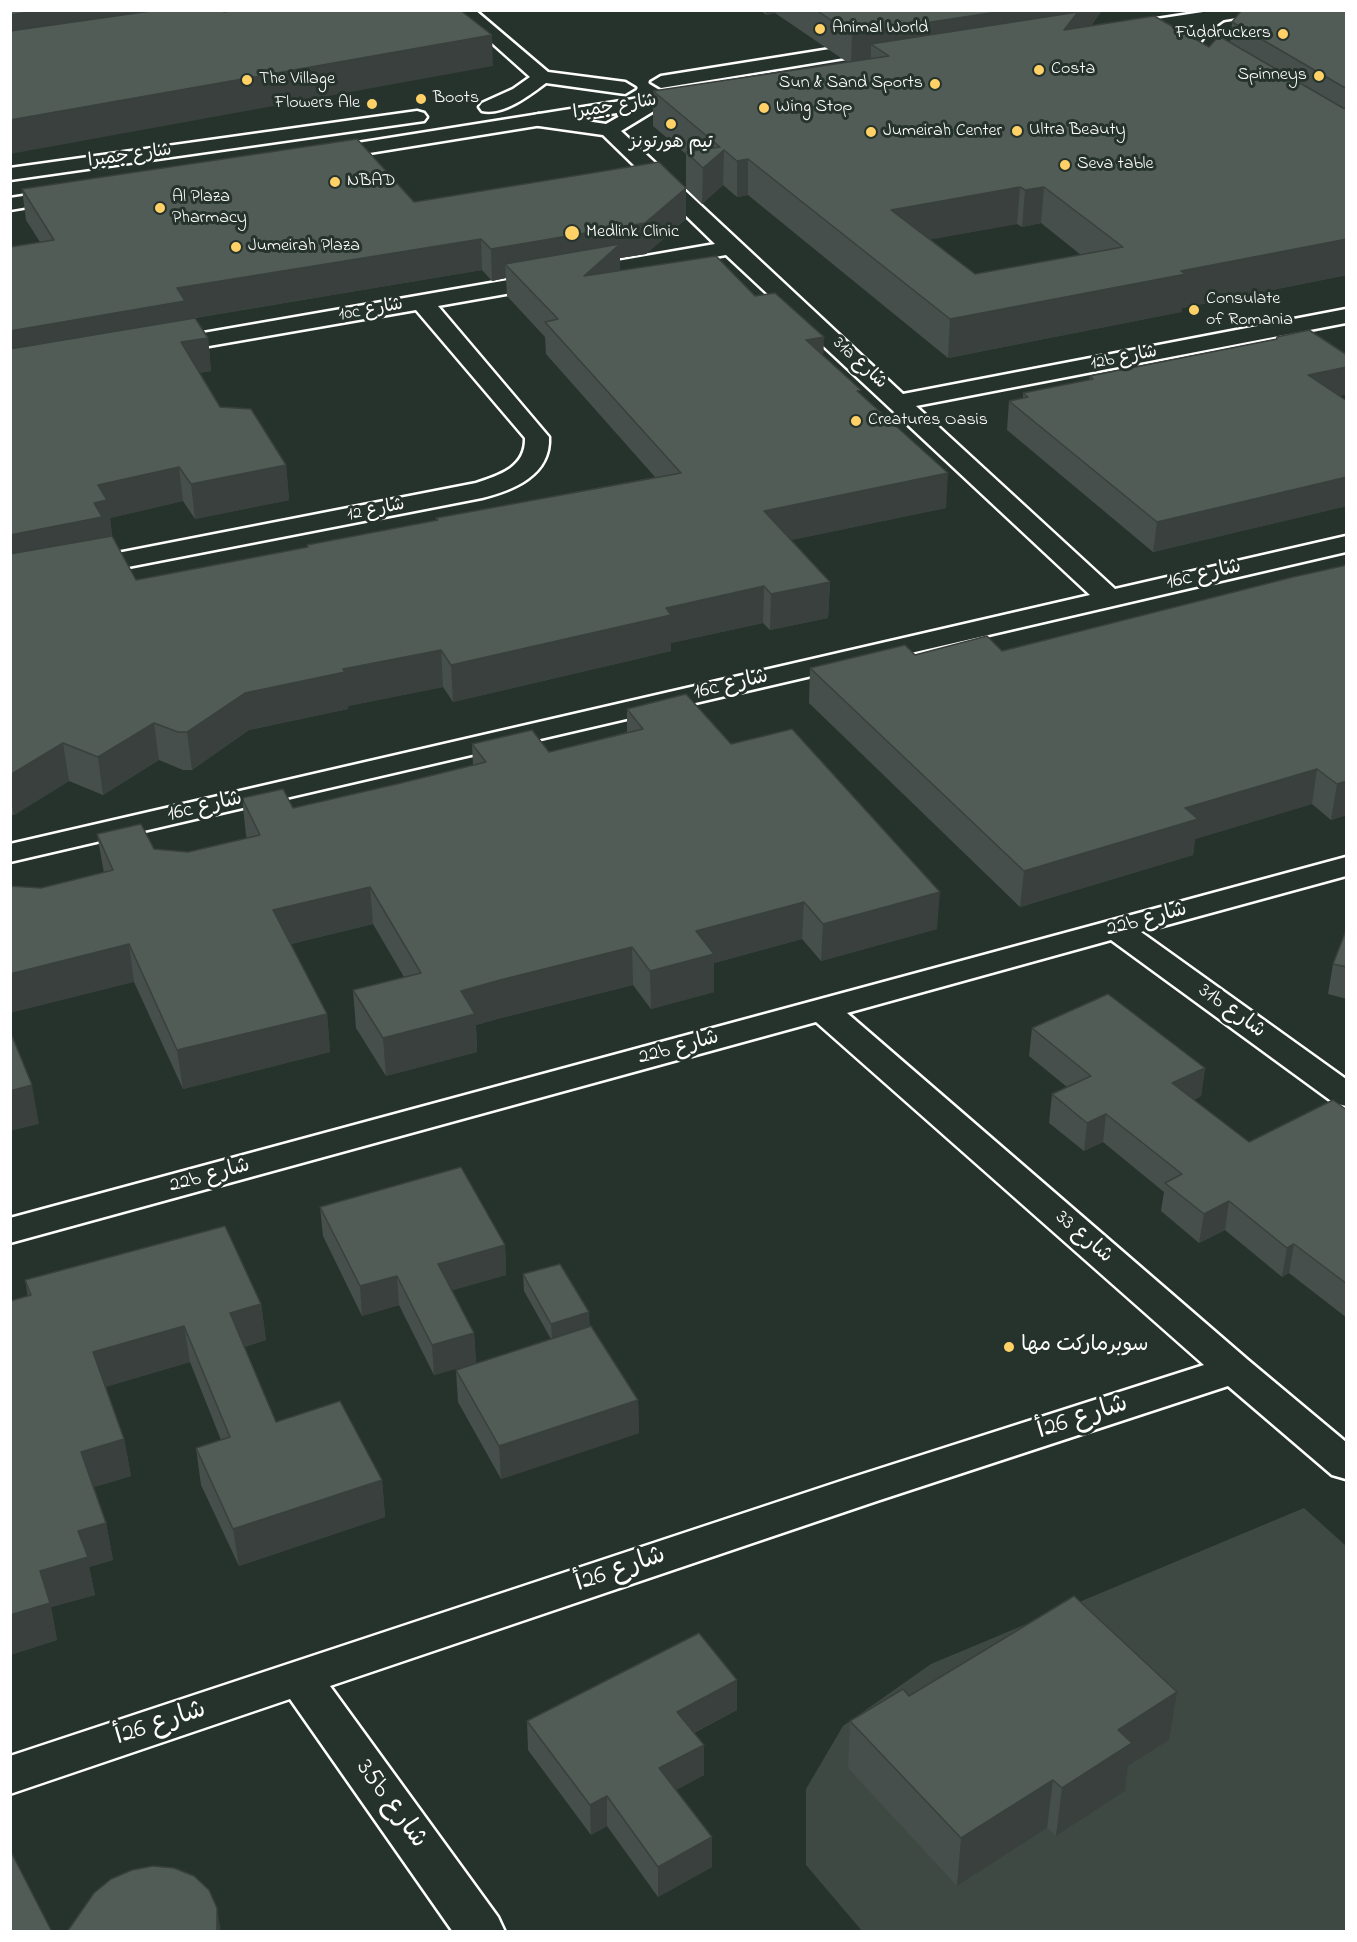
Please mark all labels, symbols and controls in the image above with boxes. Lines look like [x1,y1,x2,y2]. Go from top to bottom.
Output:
place label: Animal World [832,18,928,40]
marker: Animal World [813,22,827,36]
place label: Fuddruckers [1176,23,1271,45]
marker: Fuddruckers [1276,27,1290,41]
place label: Costa [1051,59,1095,81]
marker: Costa [1032,63,1046,77]
place label: Spinneys [1237,65,1307,87]
place label: The Village [259,69,335,91]
marker: Spinneys [1312,69,1326,83]
marker: The Village [240,73,254,87]
place label: Sun & Sand Sports [779,73,923,95]
marker: Sun & Sand Sports [928,77,942,91]
place label: Boots [433,88,479,110]
street label: شارع جميرا [572,91,658,125]
marker: Boots [414,92,428,106]
place label: Flowers Ale [275,93,360,115]
marker: Flowers Ale [365,97,379,111]
place label: Wing Stop [776,97,852,119]
marker: Wing Stop [757,101,771,115]
marker: تيم هورتونز [664,117,678,131]
place label: Ultra Beauty [1029,120,1125,142]
place label: Jumeirah Center [883,121,1002,143]
marker: Ultra Beauty [1010,124,1024,138]
marker: Jumeirah Center [864,125,878,139]
place label: تيم هورتونز [629,133,713,155]
street label: شارع جميرا [87,140,173,174]
place label: Seva table [1077,154,1154,176]
marker: Seva table [1058,158,1072,172]
place label: NBAD [347,171,396,193]
marker: NBAD [328,175,342,189]
place label: Al Plaza Pharmacy [172,187,247,230]
marker: Al Plaza Pharmacy [153,201,167,215]
place label: Medlink Clinic [586,222,679,244]
marker: Medlink Clinic [563,224,581,242]
place label: Jumeirah Plaza [248,236,360,258]
marker: Jumeirah Plaza [229,240,243,254]
place label: Consulate of Romania [1206,289,1293,332]
street label: 10c شارع [337,295,405,327]
marker: Consulate of Romania [1187,303,1201,317]
street label: 31a شارع [827,333,891,395]
street label: 12b شارع [1089,342,1159,376]
place label: Creatures Oasis [868,410,988,432]
marker: Creatures Oasis [849,414,863,428]
street label: شارع 12 [345,495,407,527]
street label: 16c شارع [1164,555,1244,597]
street label: 16c شارع [691,665,771,707]
street label: 16c شارع [165,787,245,829]
street label: 22b شارع [1104,898,1190,944]
street label: 31b شارع [1192,979,1270,1045]
street label: 22b شارع [636,1026,722,1072]
street label: 22b شارع [167,1154,253,1200]
street label: شارع 33 [1049,1206,1117,1270]
place label: سوبرماركت مها [1021,1334,1149,1360]
marker: سوبرماركت مها [1002,1340,1016,1354]
street label: شارع 26أ [1034,1390,1132,1448]
street label: شارع 26أ [572,1541,670,1601]
street label: شارع 26أ [112,1696,210,1754]
street label: 35b شارع [347,1755,433,1855]

